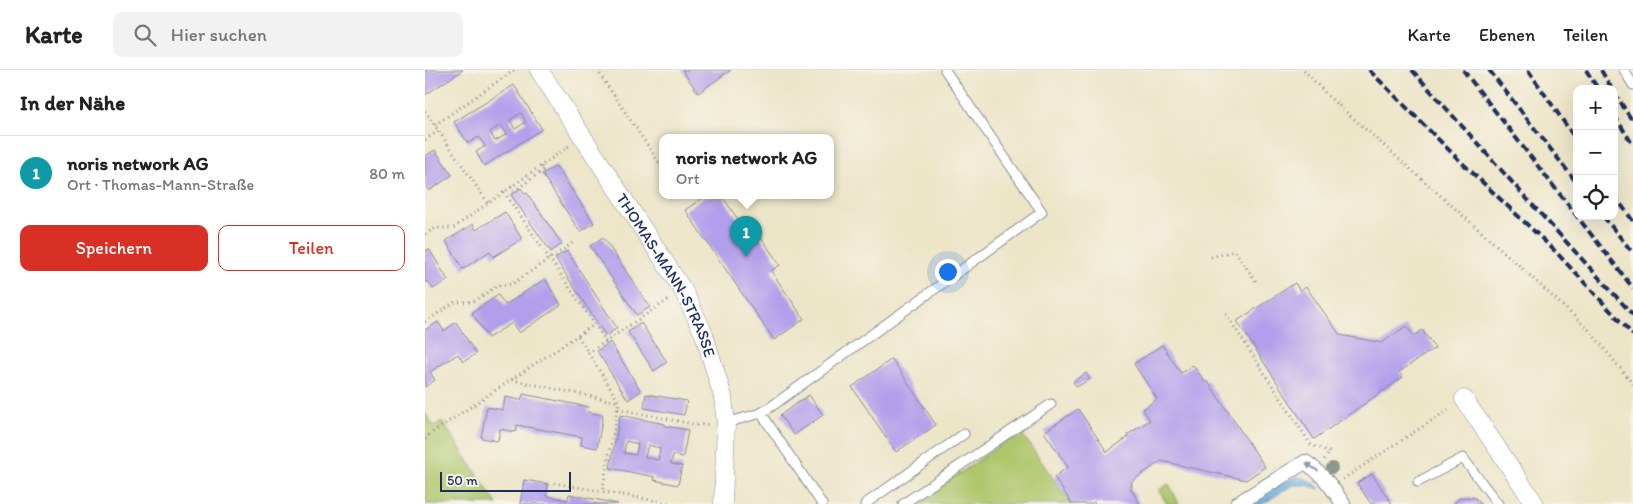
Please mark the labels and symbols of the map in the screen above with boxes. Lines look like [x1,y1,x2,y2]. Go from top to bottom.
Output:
street label: THOMAS-MANN-STRASSE [613,189,720,359]
pin: 1 [730,216,762,257]
your location [935,259,961,285]
one-way arrow [1305,463,1319,472]
scale bar [440,469,571,492]

